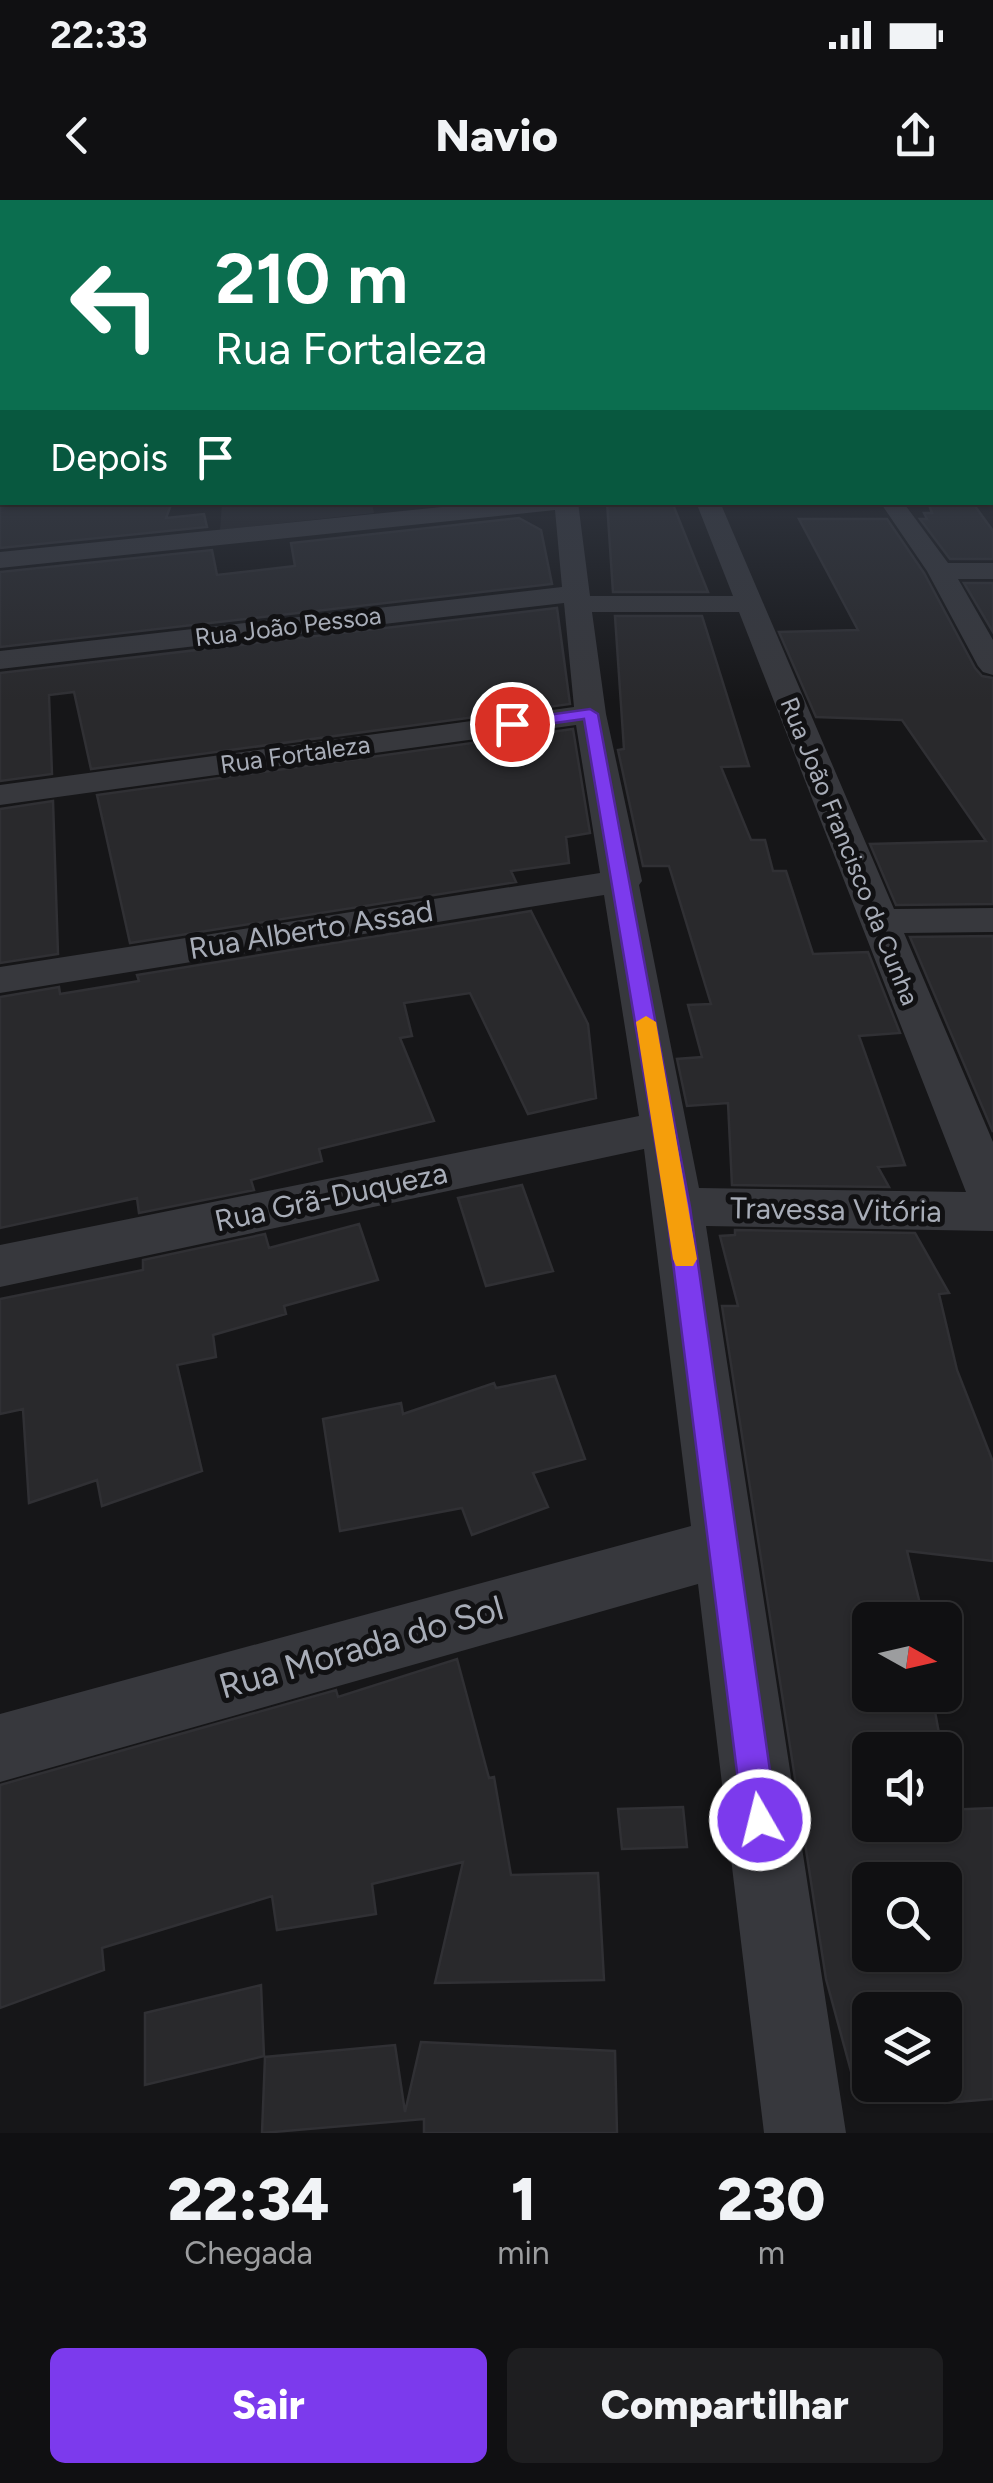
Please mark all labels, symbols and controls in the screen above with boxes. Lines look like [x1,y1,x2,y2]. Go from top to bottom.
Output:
text: 22:33 [50,12,148,58]
icon: back [50,108,105,163]
text: Navio [435,108,558,162]
icon: share [888,108,943,163]
text: 210 m [215,236,408,321]
icon: left [50,240,180,370]
text: Rua Fortaleza [215,321,487,375]
icon: arrive [188,430,243,485]
text: Depois [50,435,168,481]
street label: Rua João Pessoa [193,600,383,652]
pin [470,682,555,767]
street label: Rua João Francisco da Cunha [774,693,926,1009]
icon: arrive [485,697,540,752]
street label: Rua Fortaleza [218,729,372,779]
street label: Rua Alberto Assad [186,892,436,967]
street label: Rua Grã-Duqueza [211,1154,451,1239]
street label: Travessa Vitória [730,1189,942,1230]
street label: Rua Morada do Sol [214,1586,508,1708]
north arrow [852,1602,962,1712]
map controls [852,1602,962,2102]
button: sound [852,1732,962,1842]
position arrow [708,1768,812,1872]
button: search [852,1862,962,1972]
button: layers [852,1992,962,2102]
text: 22:34 [168,2163,330,2235]
text: 1 [511,2163,536,2235]
text: 230 [717,2163,825,2235]
text: Chegada [184,2234,313,2272]
text: min [497,2234,550,2272]
text: m [758,2234,785,2272]
button: Sair [50,2348,487,2463]
button: Compartilhar [507,2348,943,2463]

